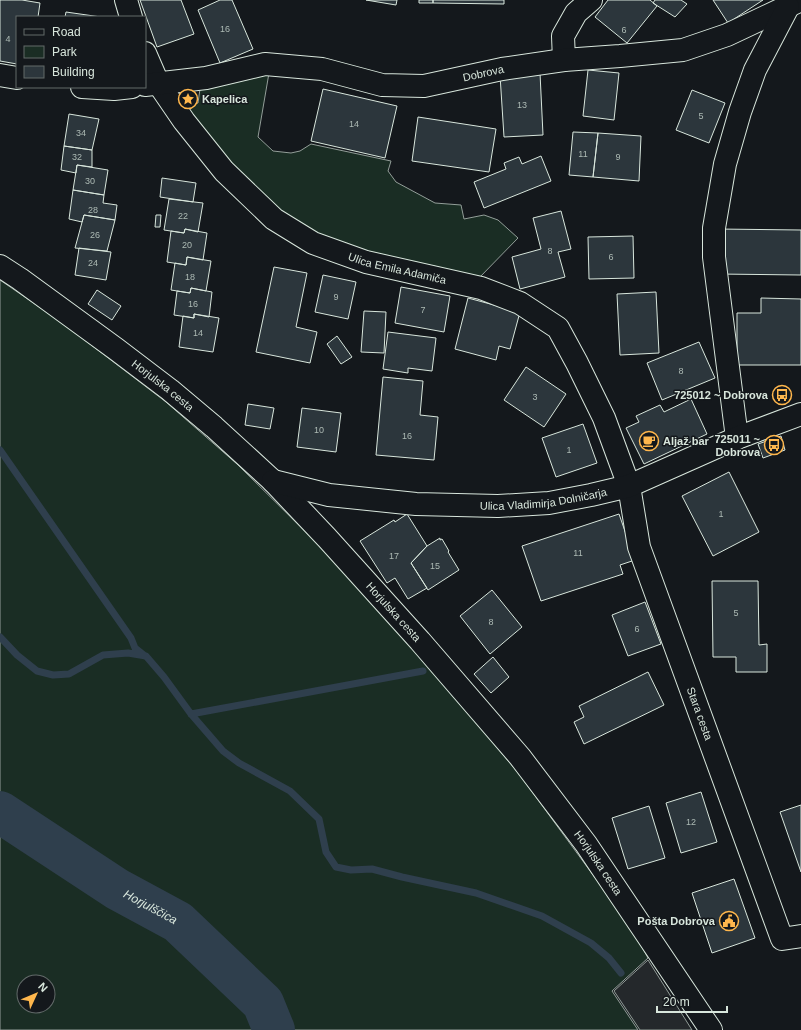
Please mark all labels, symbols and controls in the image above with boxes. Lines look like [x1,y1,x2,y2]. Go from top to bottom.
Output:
legend [16,16,146,88]
house number: 16 [220,24,230,34]
text: Road [52,25,81,39]
house number: 6 [621,25,627,35]
house number: 4 [5,34,11,44]
text: Park [52,45,78,59]
street label: Dobrova [462,63,506,83]
text: Building [52,65,95,79]
place icon: Kapelica [177,88,199,110]
place label: Kapelica [202,93,248,105]
house number: 13 [517,100,527,110]
house number: 5 [698,111,704,121]
house number: 14 [349,119,359,129]
house number: 34 [76,128,86,138]
house number: 11 [578,149,588,159]
house number: 32 [72,152,82,162]
house number: 9 [615,152,621,162]
house number: 30 [85,176,95,186]
house number: 28 [88,205,98,215]
house number: 22 [178,211,188,221]
house number: 26 [90,230,100,240]
house number: 20 [182,240,192,250]
house number: 8 [547,246,553,256]
street label: Ulica Emila Adamiča [347,250,448,286]
house number: 6 [608,252,614,262]
house number: 24 [88,258,98,268]
house number: 18 [185,272,195,282]
house number: 9 [333,292,339,302]
house number: 16 [188,299,198,309]
house number: 7 [420,305,426,315]
house number: 14 [193,328,203,338]
street label: Horjulska cesta [130,357,197,414]
house number: 8 [678,366,684,376]
bus stop icon: 725012 ~ Dobrova [771,384,793,406]
place label: 725012 ~ Dobrova [674,389,769,401]
house number: 3 [532,392,538,402]
house number: 10 [314,425,324,435]
cafe icon: Aljaž bar [638,430,660,452]
house number: 16 [402,431,412,441]
place label: 725011 ~ Dobrova [714,433,761,458]
bus stop icon: 725011 ~ Dobrova [763,434,785,456]
place label: Aljaž bar [663,435,710,447]
house number: 1 [566,445,572,455]
street label: Ulica Vladimirja Dolničarja [480,485,609,512]
house number: 1 [718,509,724,519]
house number: 11 [573,548,583,558]
house number: 17 [389,551,399,561]
house number: 15 [430,561,440,571]
street label: Horjulska cesta [364,580,424,644]
house number: 5 [733,608,739,618]
house number: 8 [488,617,494,627]
house number: 6 [634,624,640,634]
street label: Stara cesta [685,685,715,743]
house number: 12 [686,817,696,827]
street label: Horjulska cesta [572,828,625,898]
water label: Horjulščica [121,887,180,927]
public building icon: Pošta Dobrova [718,910,740,932]
place label: Pošta Dobrova [637,915,716,927]
north arrow [16,974,56,1014]
text: N [36,980,50,994]
scale bar [657,988,727,1014]
text: 20 m [663,995,690,1009]

